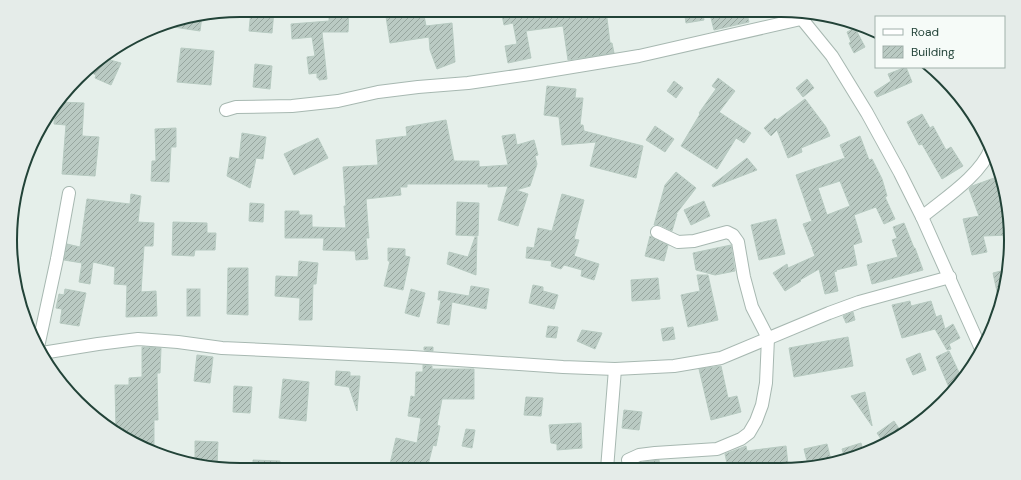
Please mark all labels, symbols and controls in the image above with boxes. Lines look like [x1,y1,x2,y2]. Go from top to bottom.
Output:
legend [875,16,1005,68]
text: Road [911,24,939,40]
text: Building [911,44,955,60]

